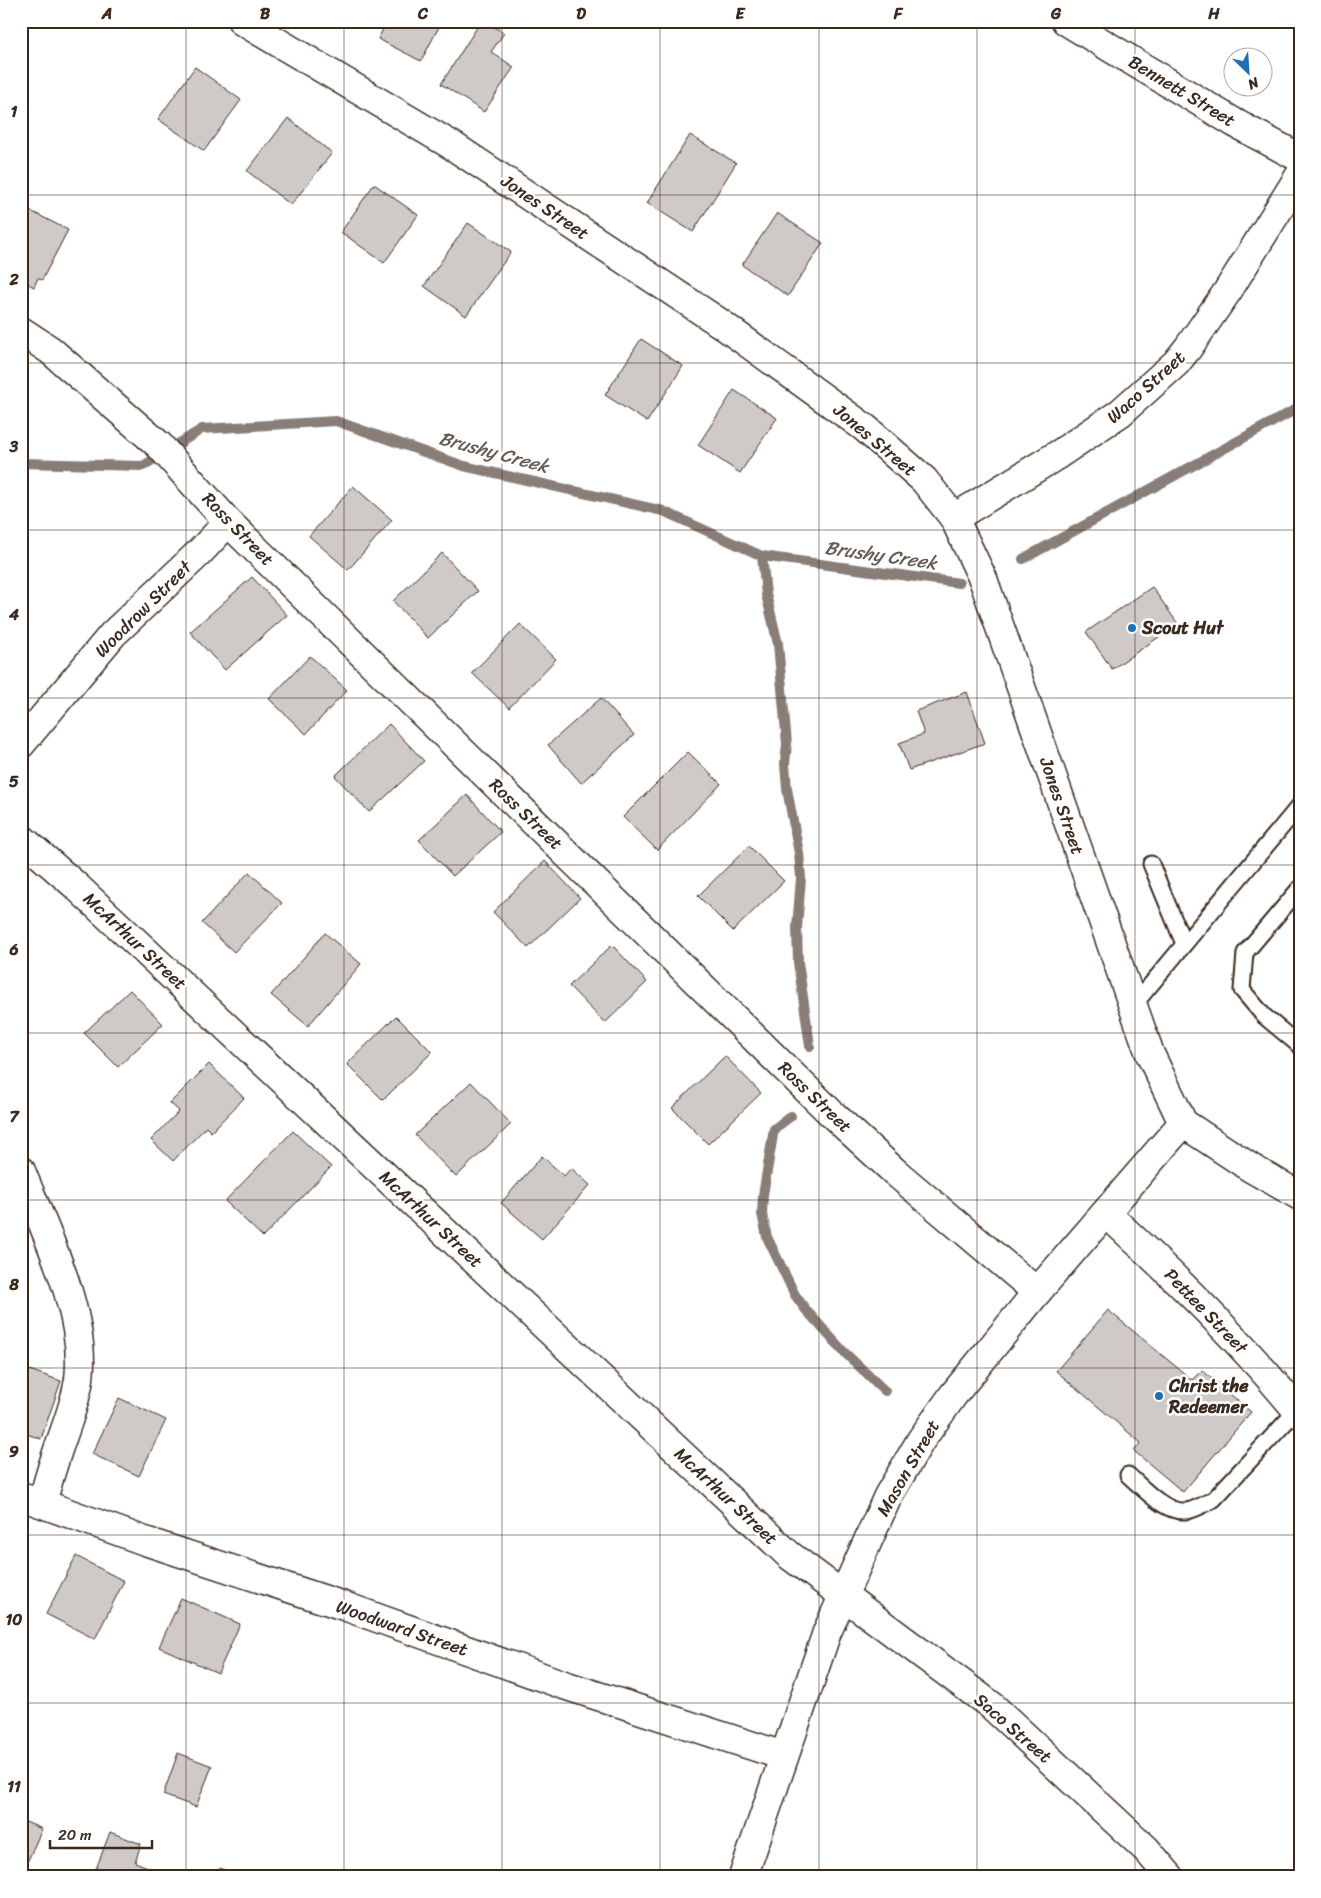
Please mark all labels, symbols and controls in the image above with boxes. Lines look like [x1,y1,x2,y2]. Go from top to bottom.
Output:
text: A [101,0,112,28]
text: B [260,0,271,28]
text: C [417,0,429,28]
text: D [576,0,586,28]
text: E [736,0,746,28]
text: F [893,0,904,28]
text: G [1050,0,1062,28]
text: H [1207,0,1220,28]
street label: Bennett Street [1122,46,1242,136]
north arrow [1224,48,1274,98]
text: N [1243,70,1264,97]
text: 1 [11,97,18,126]
street label: Jones Street [493,165,596,249]
text: 2 [8,265,19,294]
street label: Waco Street [1099,342,1193,432]
street label: Jones Street [825,395,924,485]
water label: Brushy Creek [435,421,554,483]
text: 3 [9,432,19,461]
street label: Ross Street [194,484,282,574]
water label: Brushy Creek [823,531,940,579]
street label: Woodrow Street [87,552,200,665]
text: 4 [8,600,19,629]
place label: Scout Hut [1141,612,1225,644]
marker: Scout Hut [1126,622,1138,634]
street label: Jones Street [1030,752,1094,859]
text: 5 [9,767,19,796]
street label: Ross Street [481,770,571,858]
street label: McArthur Street [75,884,195,998]
text: 6 [8,935,19,964]
street label: Ross Street [770,1053,860,1141]
text: 7 [9,1102,20,1131]
street label: McArthur Street [371,1162,491,1276]
street label: Pettee Street [1156,1260,1256,1362]
text: 8 [8,1270,19,1299]
place label: Christ the Redeemer [1168,1370,1249,1423]
marker: Christ the Redeemer [1153,1390,1165,1402]
street label: Mason Street [867,1413,949,1522]
text: 9 [9,1437,19,1466]
street label: McArthur Street [666,1439,786,1553]
street label: Woodward Street [332,1590,472,1666]
text: 10 [6,1605,22,1634]
street label: Saco Street [966,1685,1060,1771]
text: 11 [7,1772,21,1801]
scale bar [50,1818,152,1850]
text: 20 m [58,1822,92,1848]

